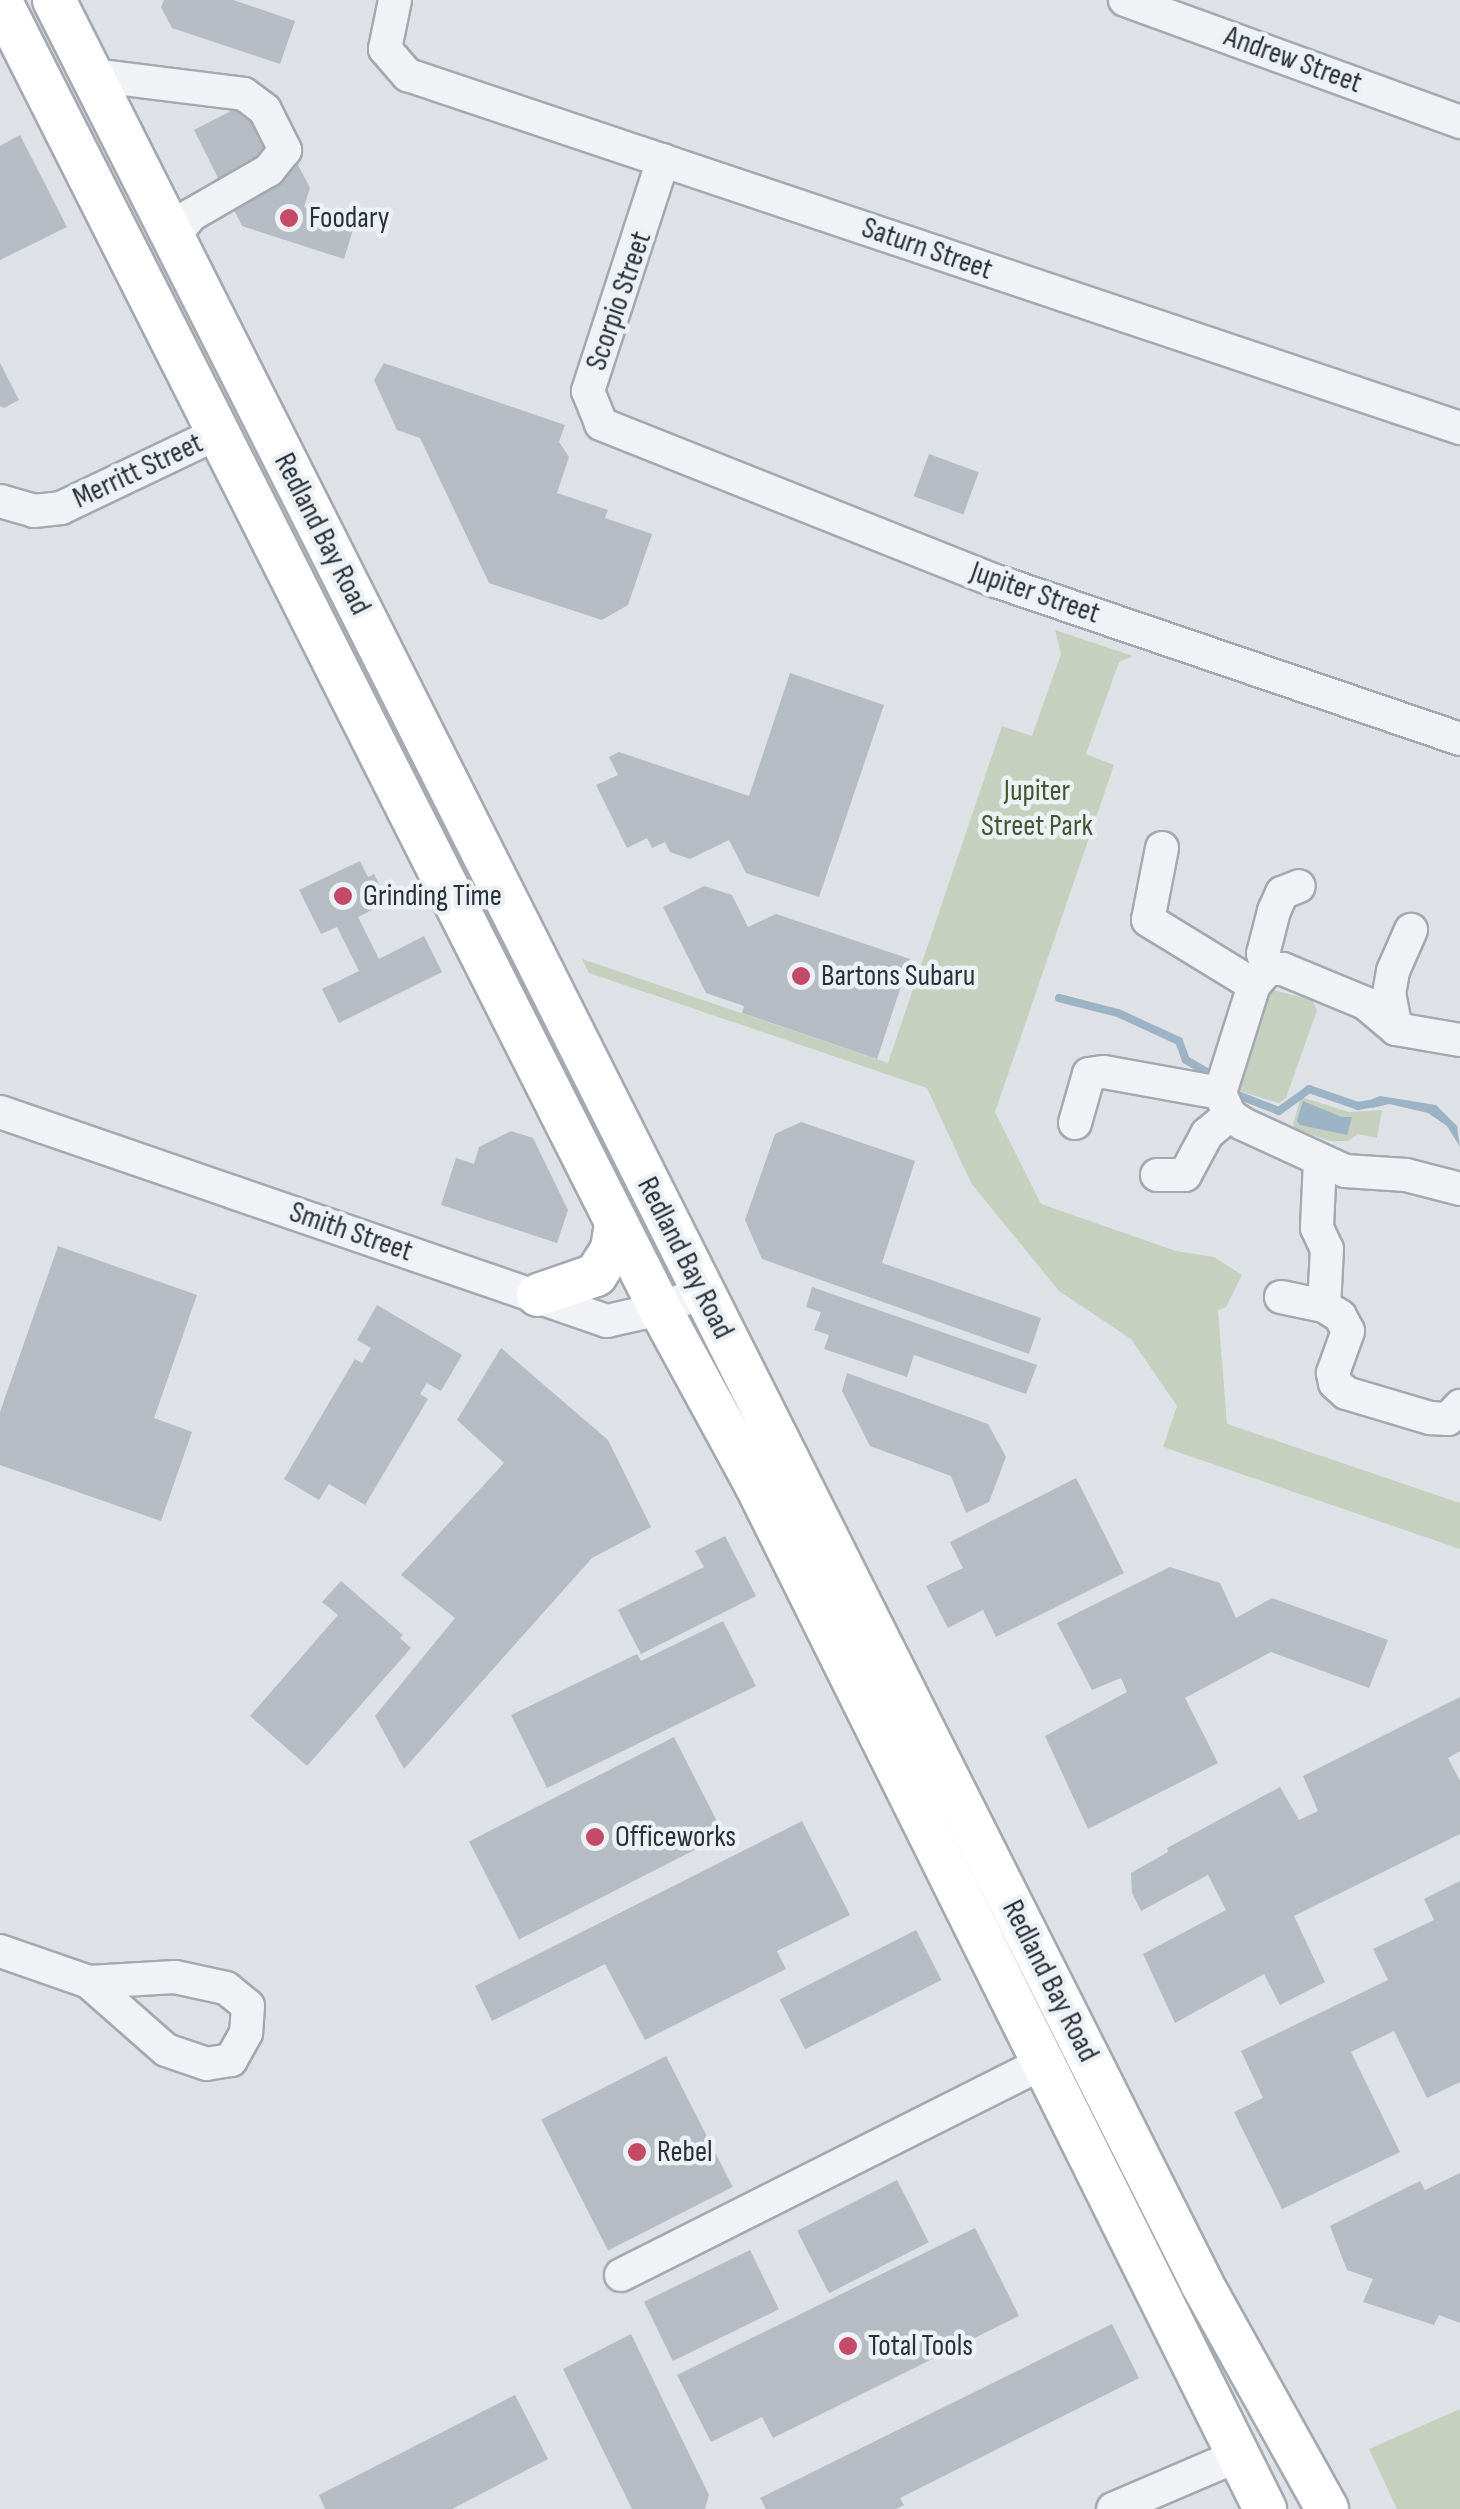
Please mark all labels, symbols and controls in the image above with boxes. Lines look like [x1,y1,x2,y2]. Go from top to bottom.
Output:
street label: Andrew Street [1219,19,1367,101]
place label: Foodary [309,200,389,236]
marker: Foodary [278,207,300,229]
street label: Saturn Street [857,210,997,288]
street label: Scorpio Street [578,227,660,375]
street label: Merritt Street [67,425,209,517]
street label: Redland Bay Road [266,447,378,621]
street label: Jupiter Street [966,554,1104,632]
park label: Jupiter Street Park [981,773,1093,844]
place label: Grinding Time [363,878,502,914]
marker: Grinding Time [332,885,354,907]
place label: Bartons Subaru [821,958,975,994]
marker: Bartons Subaru [790,965,812,987]
street label: Redland Bay Road [629,1171,741,1345]
street label: Smith Street [285,1194,417,1270]
place label: Officeworks [615,1819,736,1855]
marker: Officeworks [584,1826,606,1848]
street label: Redland Bay Road [994,1894,1106,2068]
place label: Rebel [657,2134,713,2170]
marker: Rebel [626,2141,648,2163]
place label: Total Tools [868,2328,973,2364]
marker: Total Tools [837,2335,859,2357]

